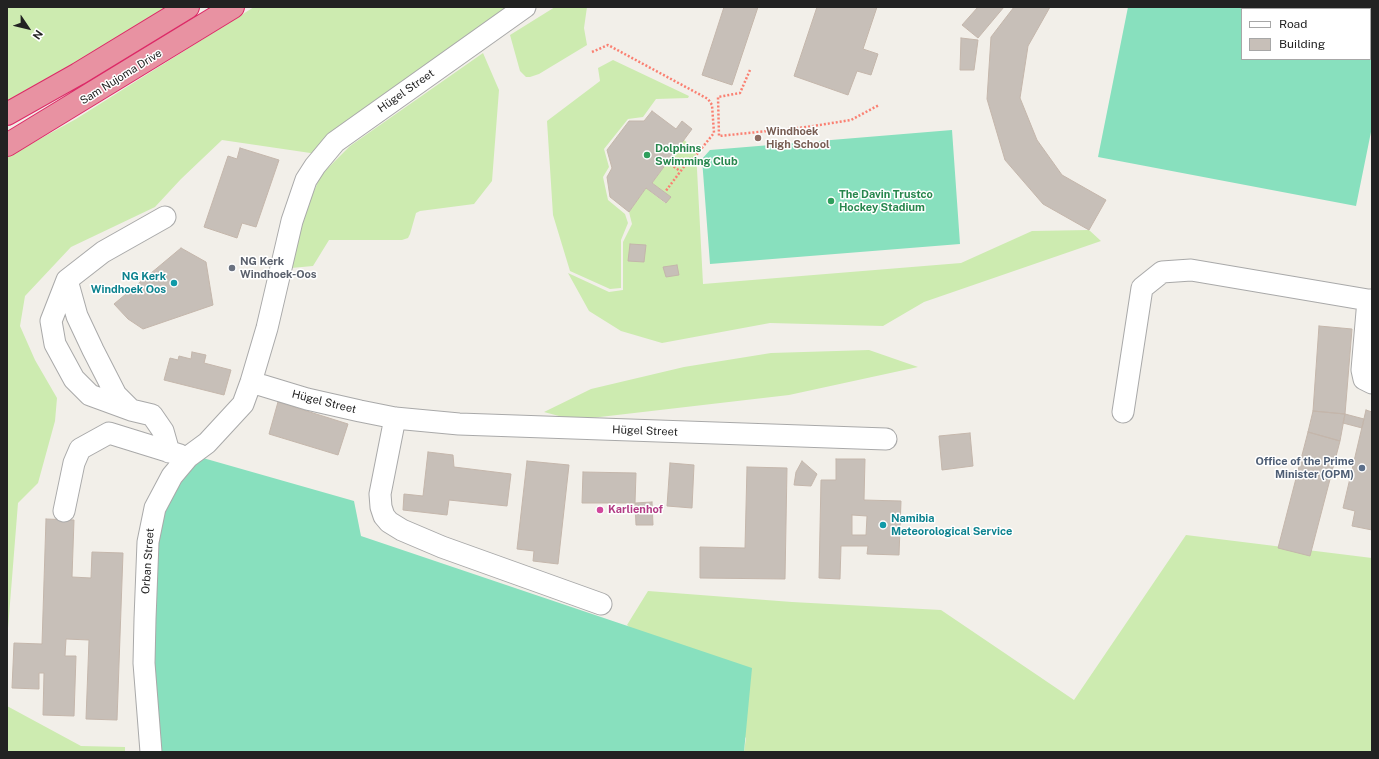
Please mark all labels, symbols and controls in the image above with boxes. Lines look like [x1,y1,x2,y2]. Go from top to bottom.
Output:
north arrow [8,8,48,48]
legend [1241,8,1371,60]
text: Road [1279,17,1307,31]
text: N [30,28,45,42]
text: Building [1279,37,1325,51]
street label: Sam Nujoma Drive [78,47,164,107]
street label: Hügel Street [375,67,437,115]
place label: Windhoek High School [766,125,830,151]
marker: Windhoek High School [753,133,763,143]
place label: Dolphins Swimming Club [655,142,738,168]
marker: Dolphins Swimming Club [642,150,652,160]
place label: The Davin Trustco Hockey Stadium [839,188,933,214]
marker: The Davin Trustco Hockey Stadium [826,196,836,206]
place label: NG Kerk Windhoek-Oos [240,255,317,281]
marker: NG Kerk Windhoek-Oos [227,263,237,273]
place label: NG Kerk Windhoek Oos [91,270,166,296]
marker: NG Kerk Windhoek Oos [169,278,179,288]
street label: Hügel Street [290,388,358,416]
street label: Hügel Street [612,423,678,439]
place label: Office of the Prime Minister (OPM) [1255,455,1354,481]
marker: Office of the Prime Minister (OPM) [1357,463,1367,473]
place label: Karlienhof [608,503,663,517]
marker: Karlienhof [595,505,605,515]
place label: Namibia Meteorological Service [891,512,1012,538]
marker: Namibia Meteorological Service [878,520,888,530]
street label: Orban Street [139,528,157,594]

